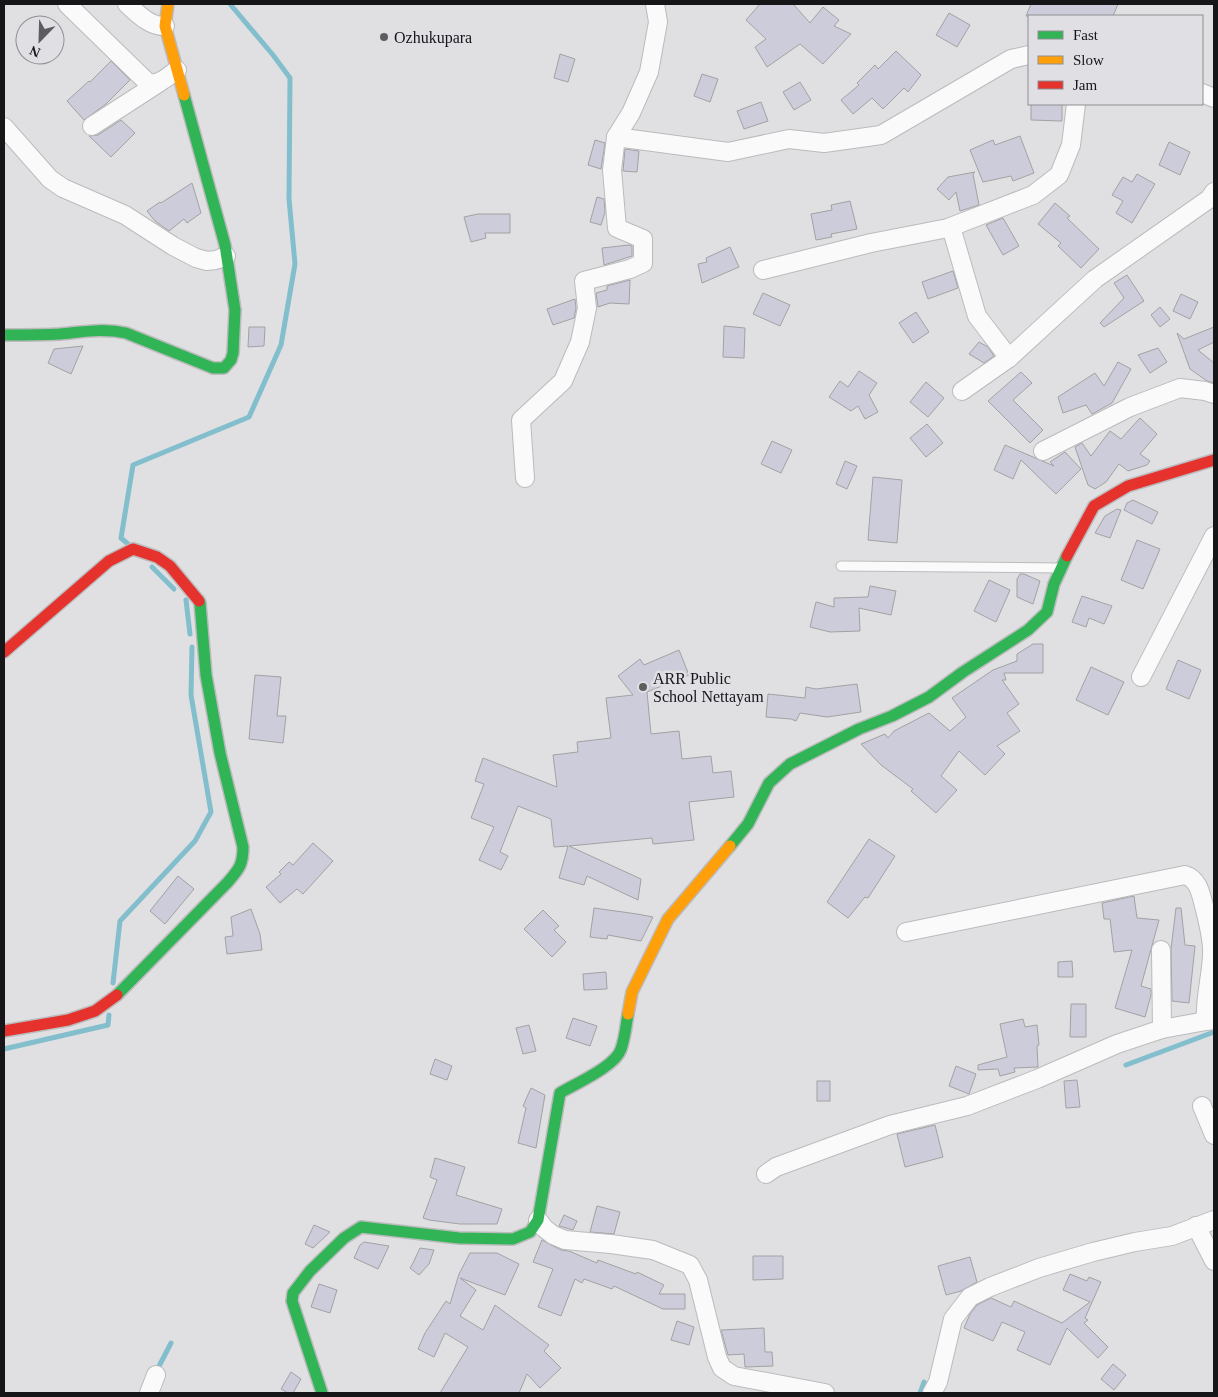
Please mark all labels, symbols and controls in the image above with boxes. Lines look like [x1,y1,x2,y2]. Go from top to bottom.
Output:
north arrow [15,15,65,65]
legend [1028,15,1203,105]
text: Fast [1073,27,1099,43]
place label: Ozhukupara [394,29,472,47]
marker: Ozhukupara [378,31,390,43]
text: N [28,43,43,60]
text: Slow [1073,52,1104,68]
text: Jam [1073,77,1097,93]
place label: ARR Public School Nettayam [653,670,764,706]
marker: ARR Public School Nettayam [637,681,649,693]

